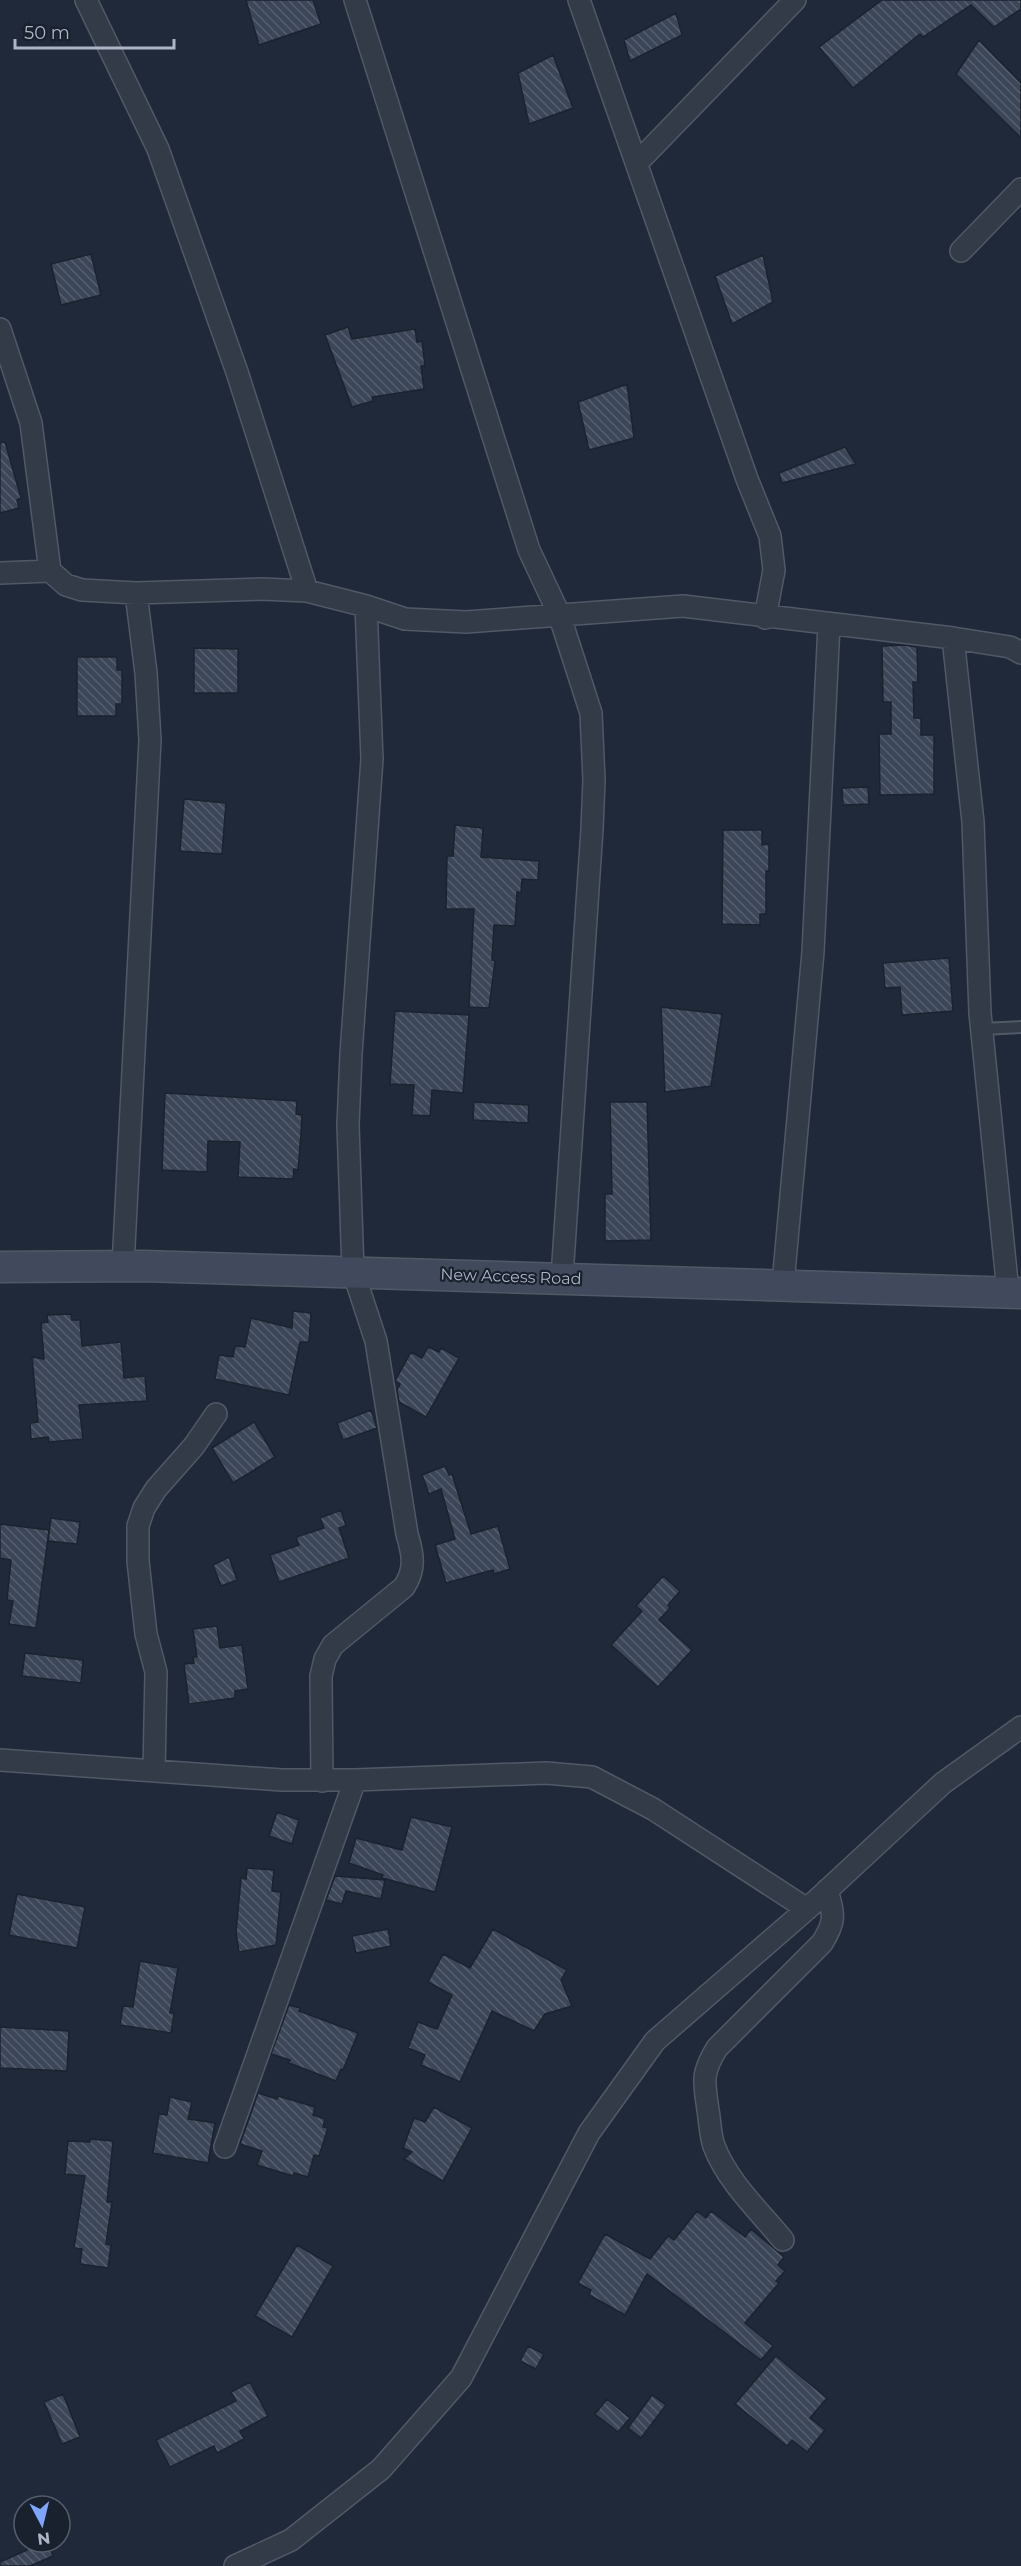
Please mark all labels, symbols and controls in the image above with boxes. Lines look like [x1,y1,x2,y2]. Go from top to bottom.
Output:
scale bar [15,12,174,50]
text: 50 m [24,22,70,44]
street label: New Access Road [440,1265,582,1288]
north arrow [12,2494,72,2554]
text: N [36,2528,51,2549]

